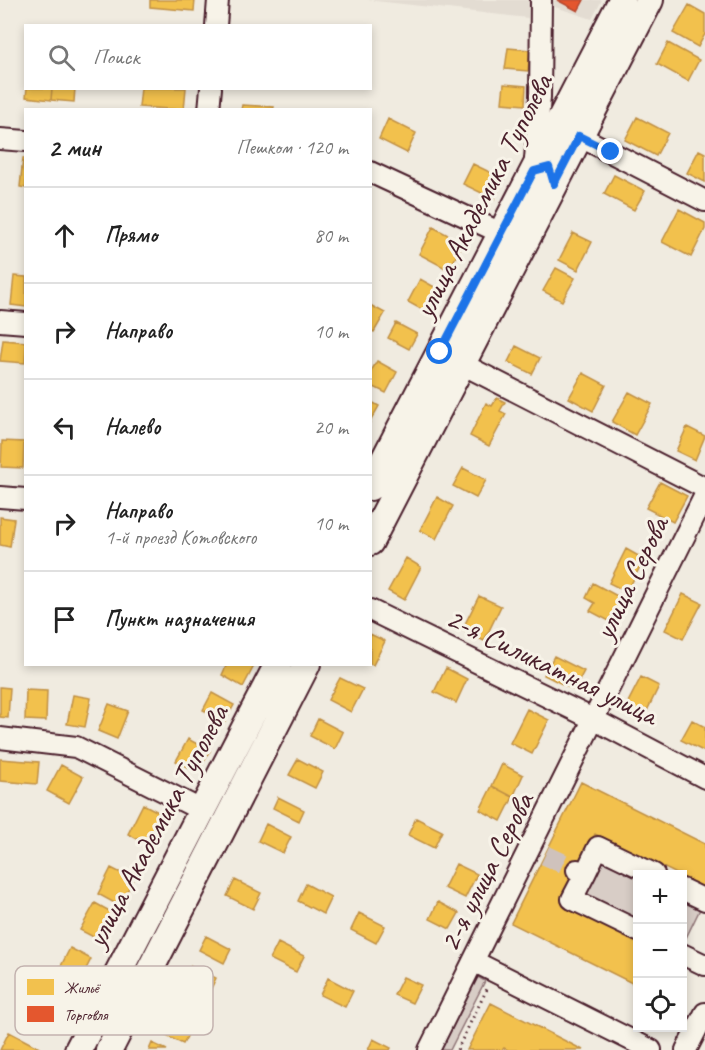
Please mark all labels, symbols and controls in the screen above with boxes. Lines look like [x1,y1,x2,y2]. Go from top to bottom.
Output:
search box [24,24,372,90]
icon: search [45,41,78,74]
text: Поиск [93,43,139,71]
street label: улица Академика Туполева [404,66,562,326]
text: 2 мин [48,131,101,164]
text: Пешком · 120 m [236,135,348,160]
route end [597,138,623,164]
icon: ahead [48,219,81,252]
text: Прямо [105,221,157,249]
text: 80 m [314,223,348,248]
icon: right [48,315,81,348]
text: Направо [105,317,172,345]
text: 10 m [314,319,348,344]
route start [426,338,452,364]
icon: left [48,411,81,444]
text: Налево [105,413,161,441]
text: 20 m [314,415,348,440]
text: Направо [105,497,172,525]
icon: right [48,507,81,540]
street label: улица Серова [584,508,678,648]
text: 10 m [314,511,348,536]
text: 1-й проезд Котовского [105,525,256,550]
street label: 2-я Силикатная улица [440,598,666,735]
icon: arrive [48,603,81,636]
text: Пункт назначения [105,605,254,633]
street label: улица Академика Туполева [76,697,238,955]
street label: 2-я улица Серова [430,785,543,958]
map controls [633,870,687,1032]
button: + [633,870,687,924]
button: − [633,924,687,978]
legend [15,966,213,1035]
text: Жильё [64,978,102,998]
button: locate [633,978,687,1032]
text: Торговля [64,1005,109,1025]

